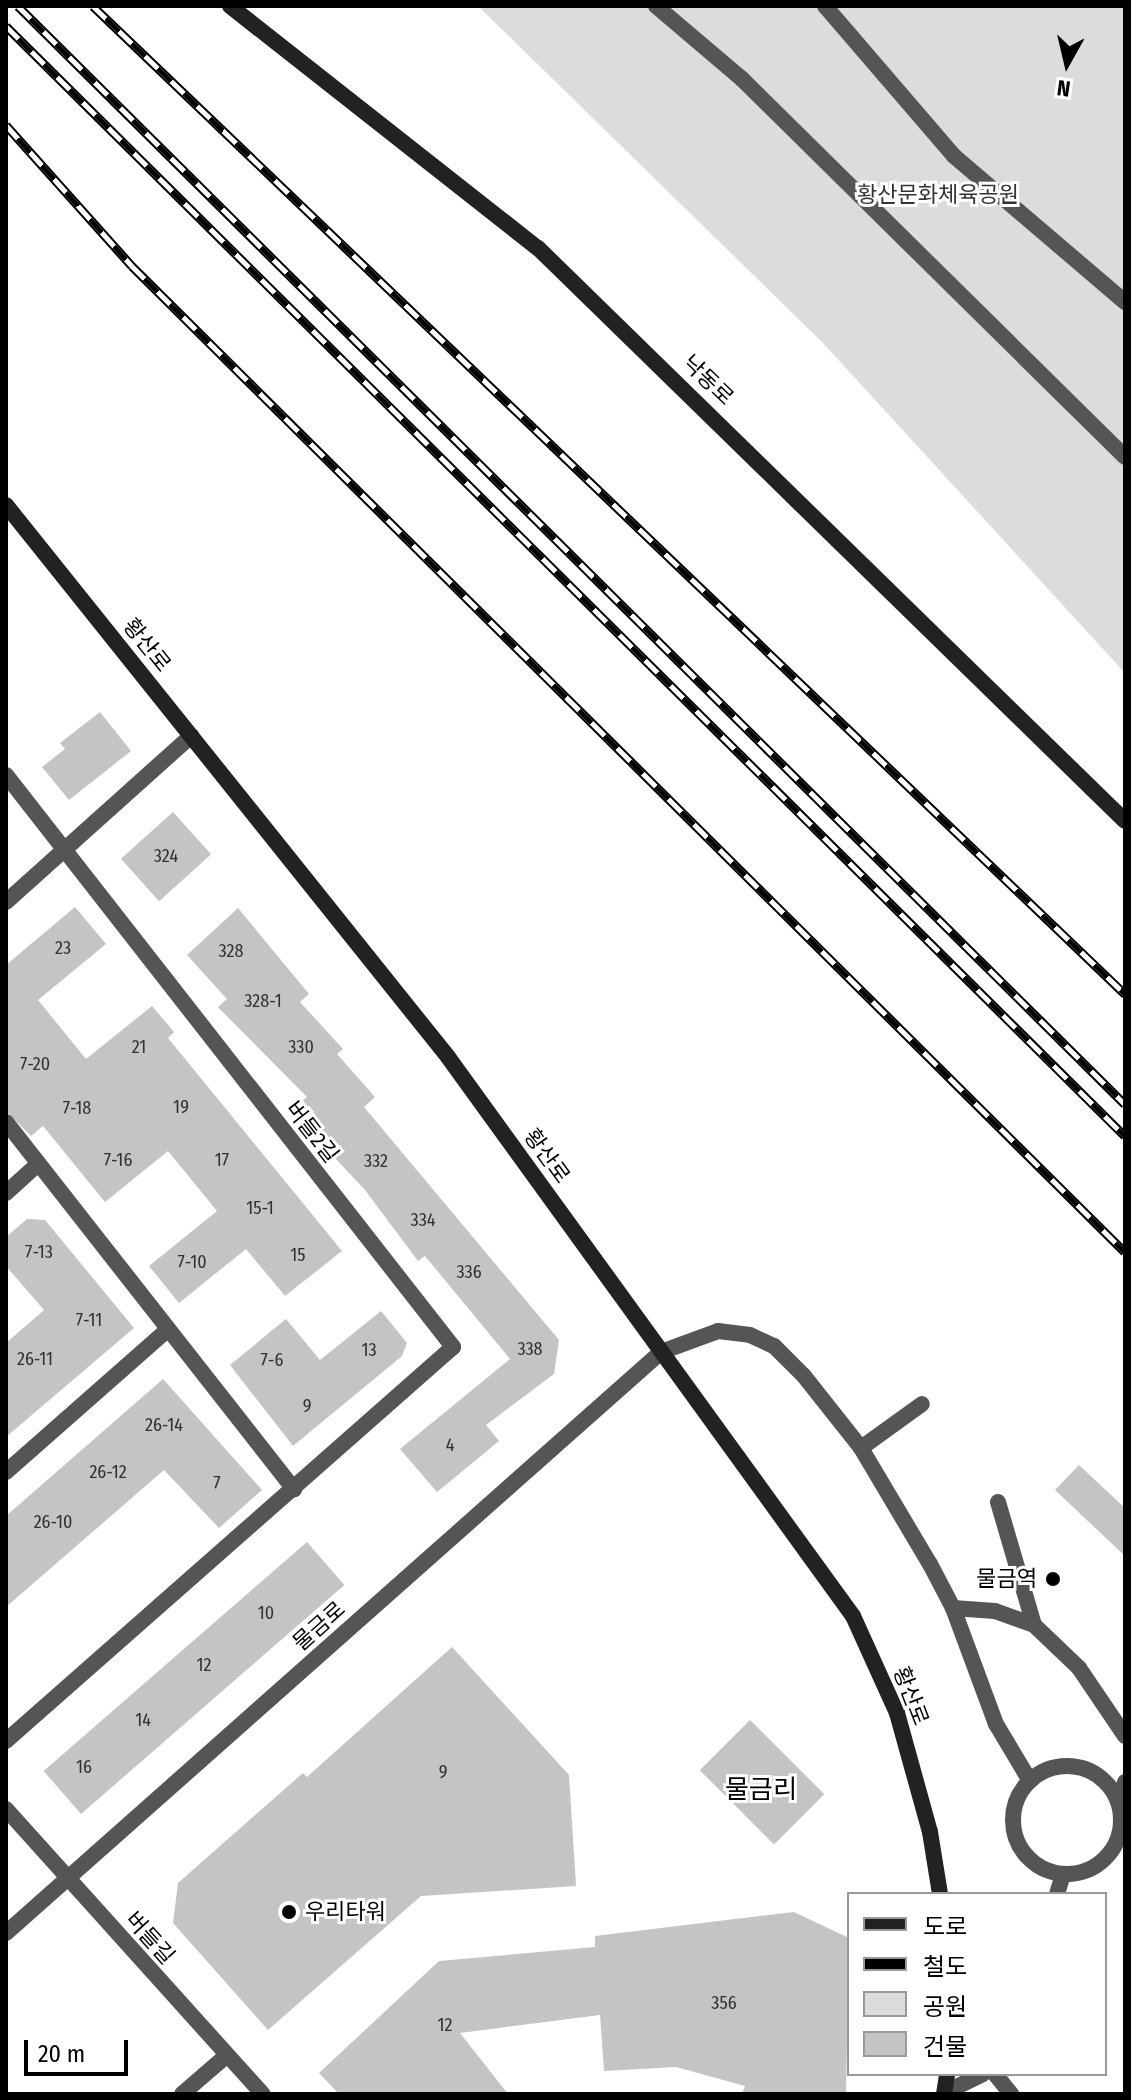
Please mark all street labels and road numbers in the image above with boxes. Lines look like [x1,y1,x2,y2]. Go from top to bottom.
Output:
street label: 낙동로 [677,349,739,411]
street label: 황산로 [118,613,176,677]
street label: 버들2길 [280,1096,344,1168]
street label: 황산로 [518,1124,576,1188]
street label: 물금로 [288,1596,350,1656]
street label: 황산로 [888,1663,934,1729]
street label: 버들길 [120,1907,180,1969]

